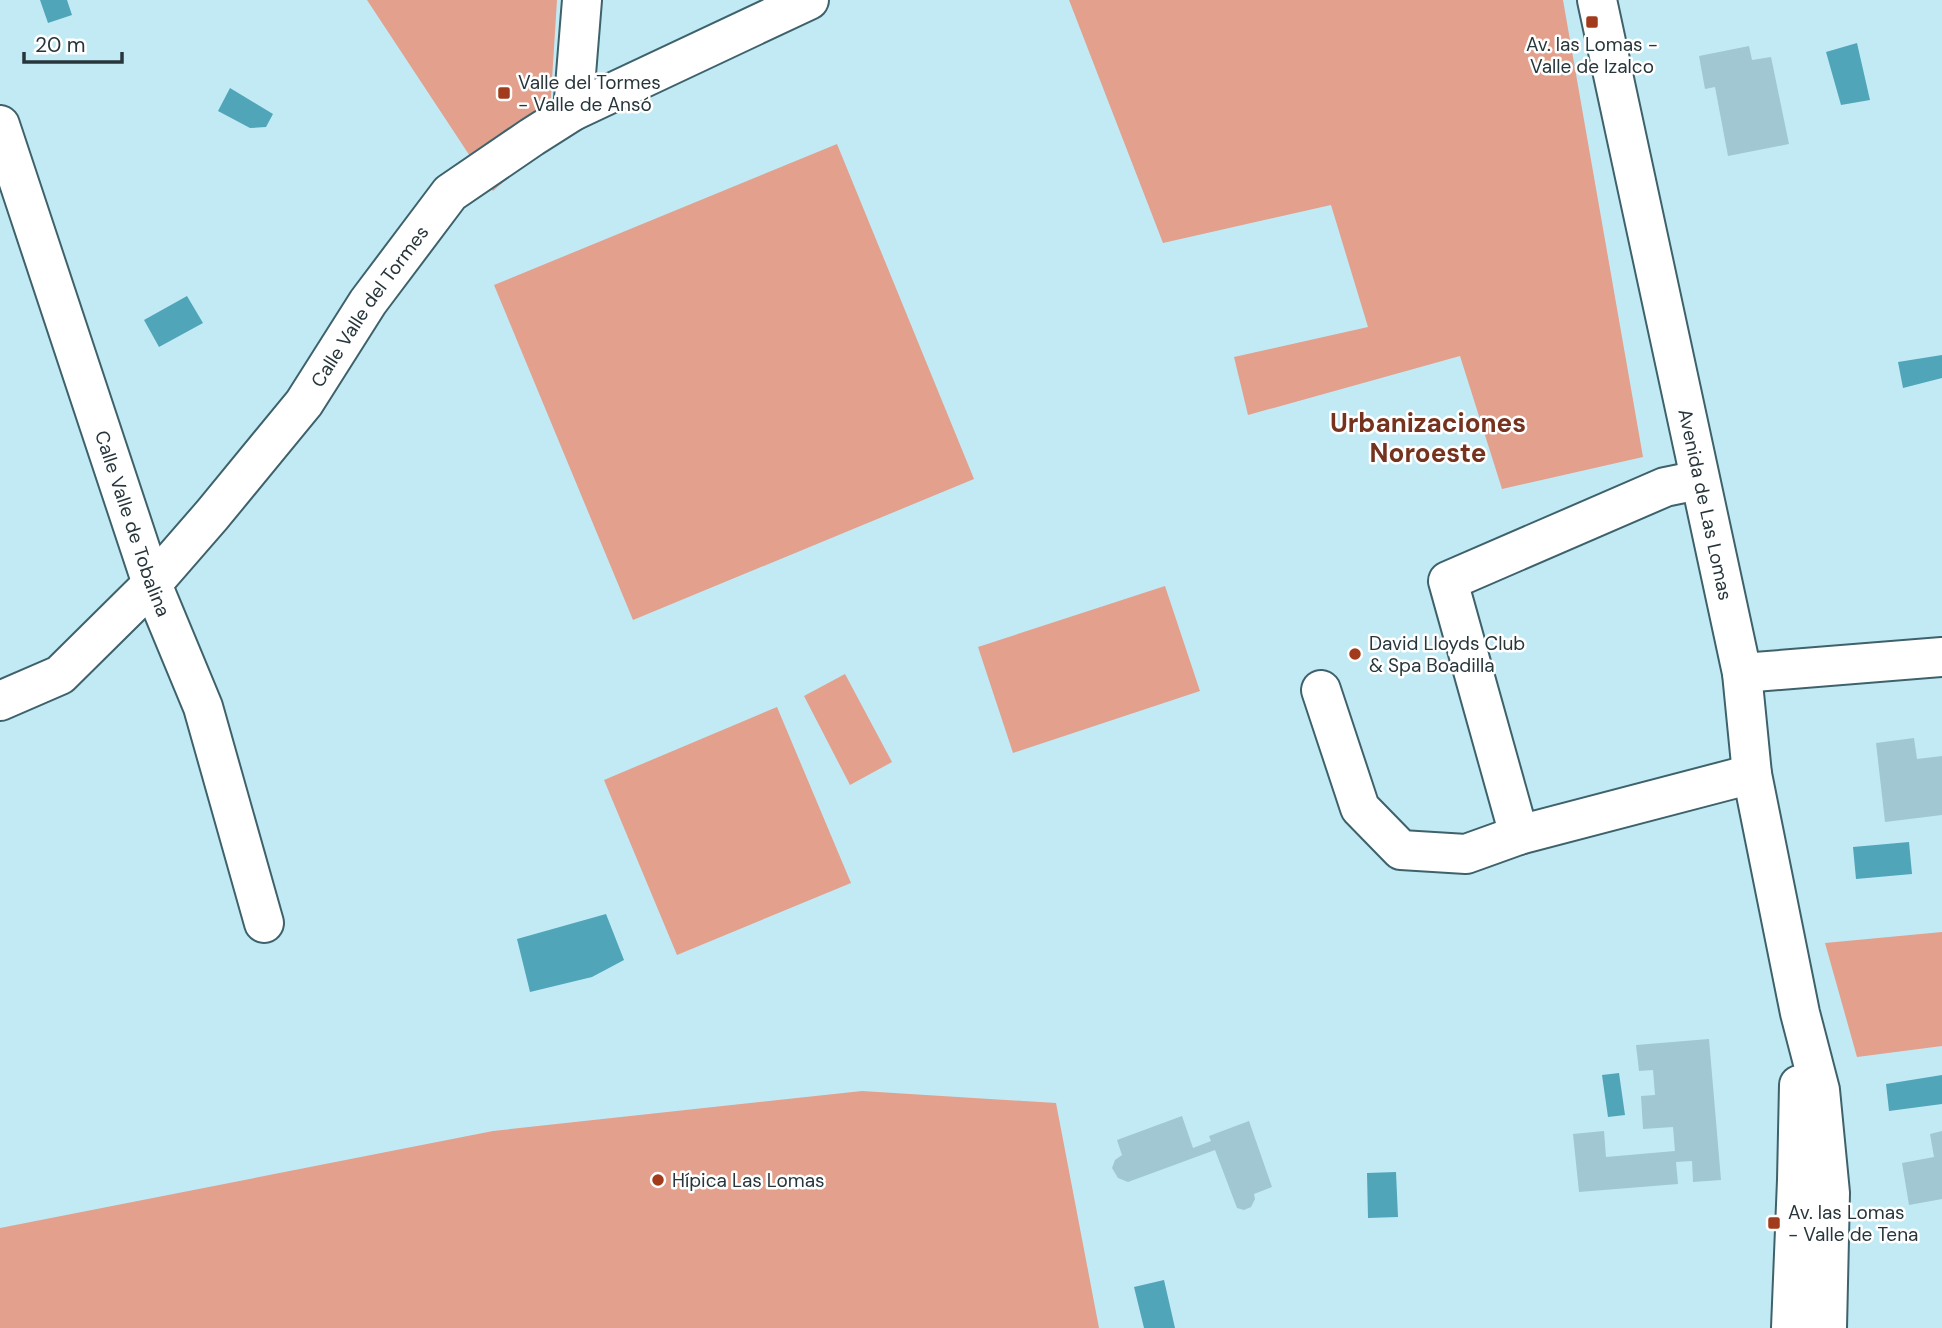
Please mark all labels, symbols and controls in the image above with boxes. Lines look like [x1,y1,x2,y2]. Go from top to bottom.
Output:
marker: Av. las Lomas - Valle de Izalco [1584,14,1600,30]
scale bar [24,21,122,65]
text: 20 m [35,31,86,59]
place label: Av. las Lomas - Valle de Izalco [1526,32,1658,79]
place label: Valle del Tormes - Valle de Ansó [518,70,661,117]
marker: Valle del Tormes - Valle de Ansó [496,85,512,101]
street label: Calle Valle del Tormes [305,221,434,392]
district label: Urbanizaciones Noroeste [1330,406,1526,470]
street label: Avenida de Las Lomas [1672,406,1738,603]
street label: Calle Valle de Tobalina [89,427,176,620]
place label: David Lloyds Club & Spa Boadilla [1369,631,1525,678]
marker: David Lloyds Club & Spa Boadilla [1347,646,1363,662]
place label: Hípica Las Lomas [672,1168,825,1193]
marker: Hípica Las Lomas [650,1172,666,1188]
place label: Av. las Lomas - Valle de Tena [1788,1200,1918,1247]
marker: Av. las Lomas - Valle de Tena [1766,1215,1782,1231]

